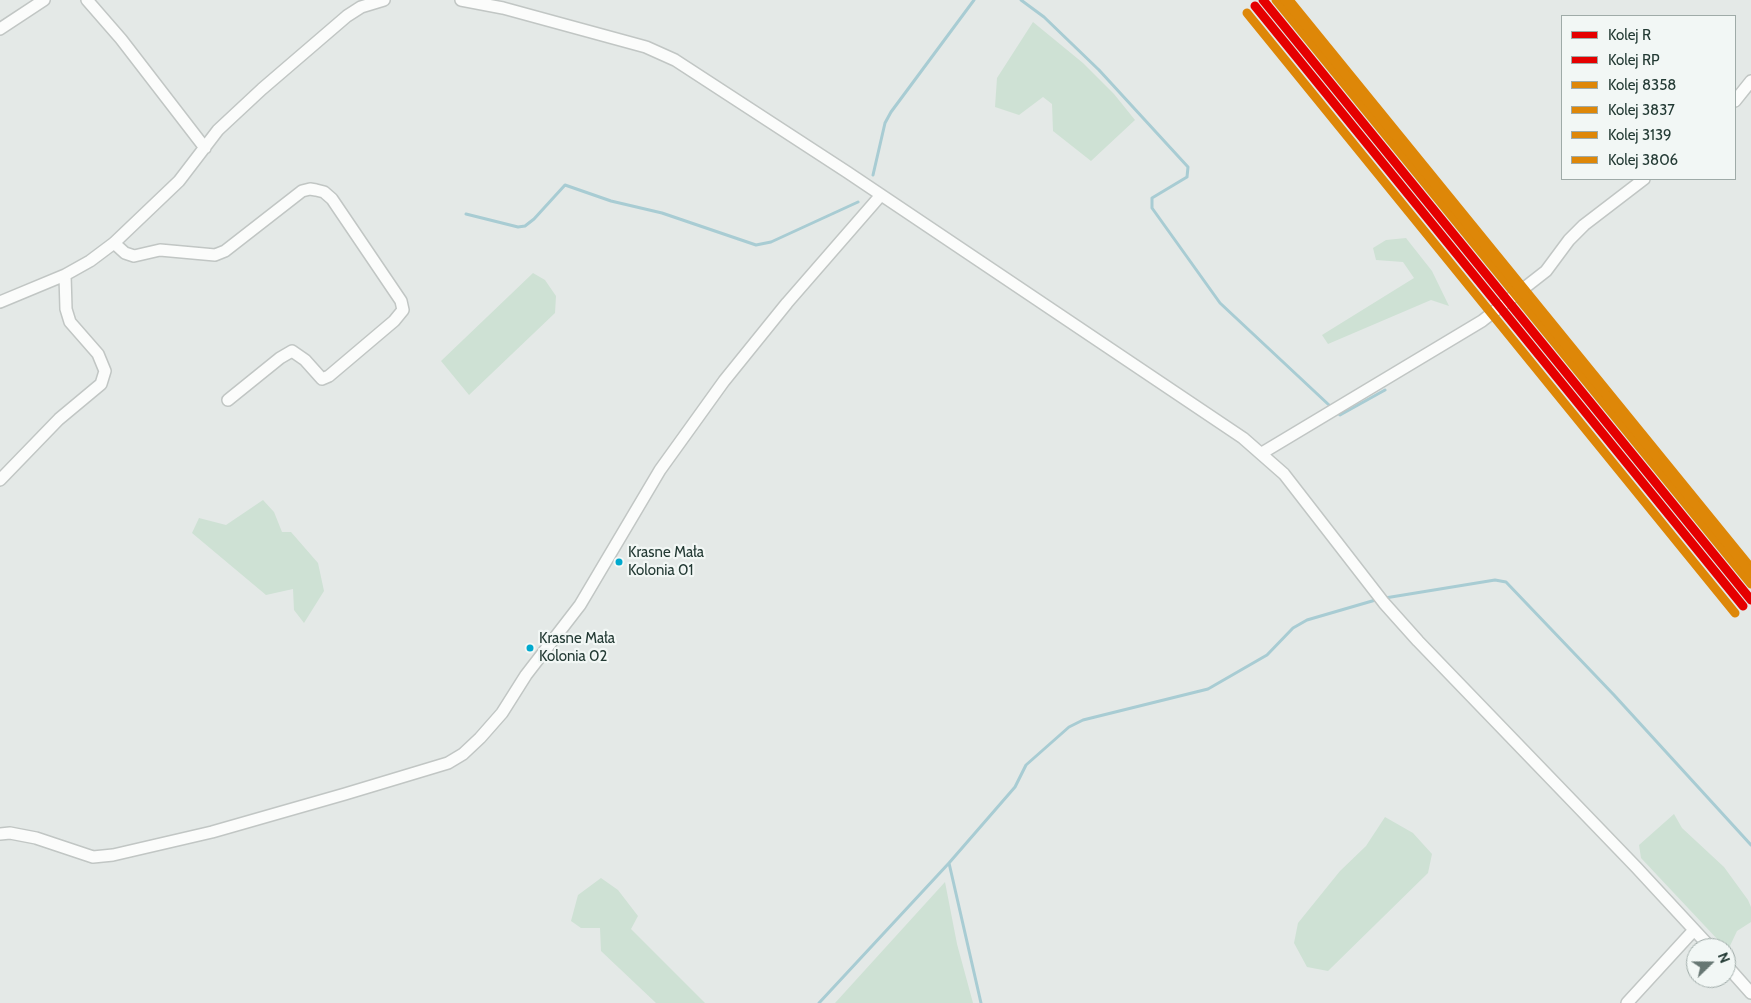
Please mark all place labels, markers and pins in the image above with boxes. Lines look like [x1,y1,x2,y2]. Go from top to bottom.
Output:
place label: Krasne Mała Kolonia 01 [628,544,704,579]
marker: Krasne Mała Kolonia 01 [614,557,624,567]
place label: Krasne Mała Kolonia 02 [539,630,615,665]
marker: Krasne Mała Kolonia 02 [525,643,535,653]

